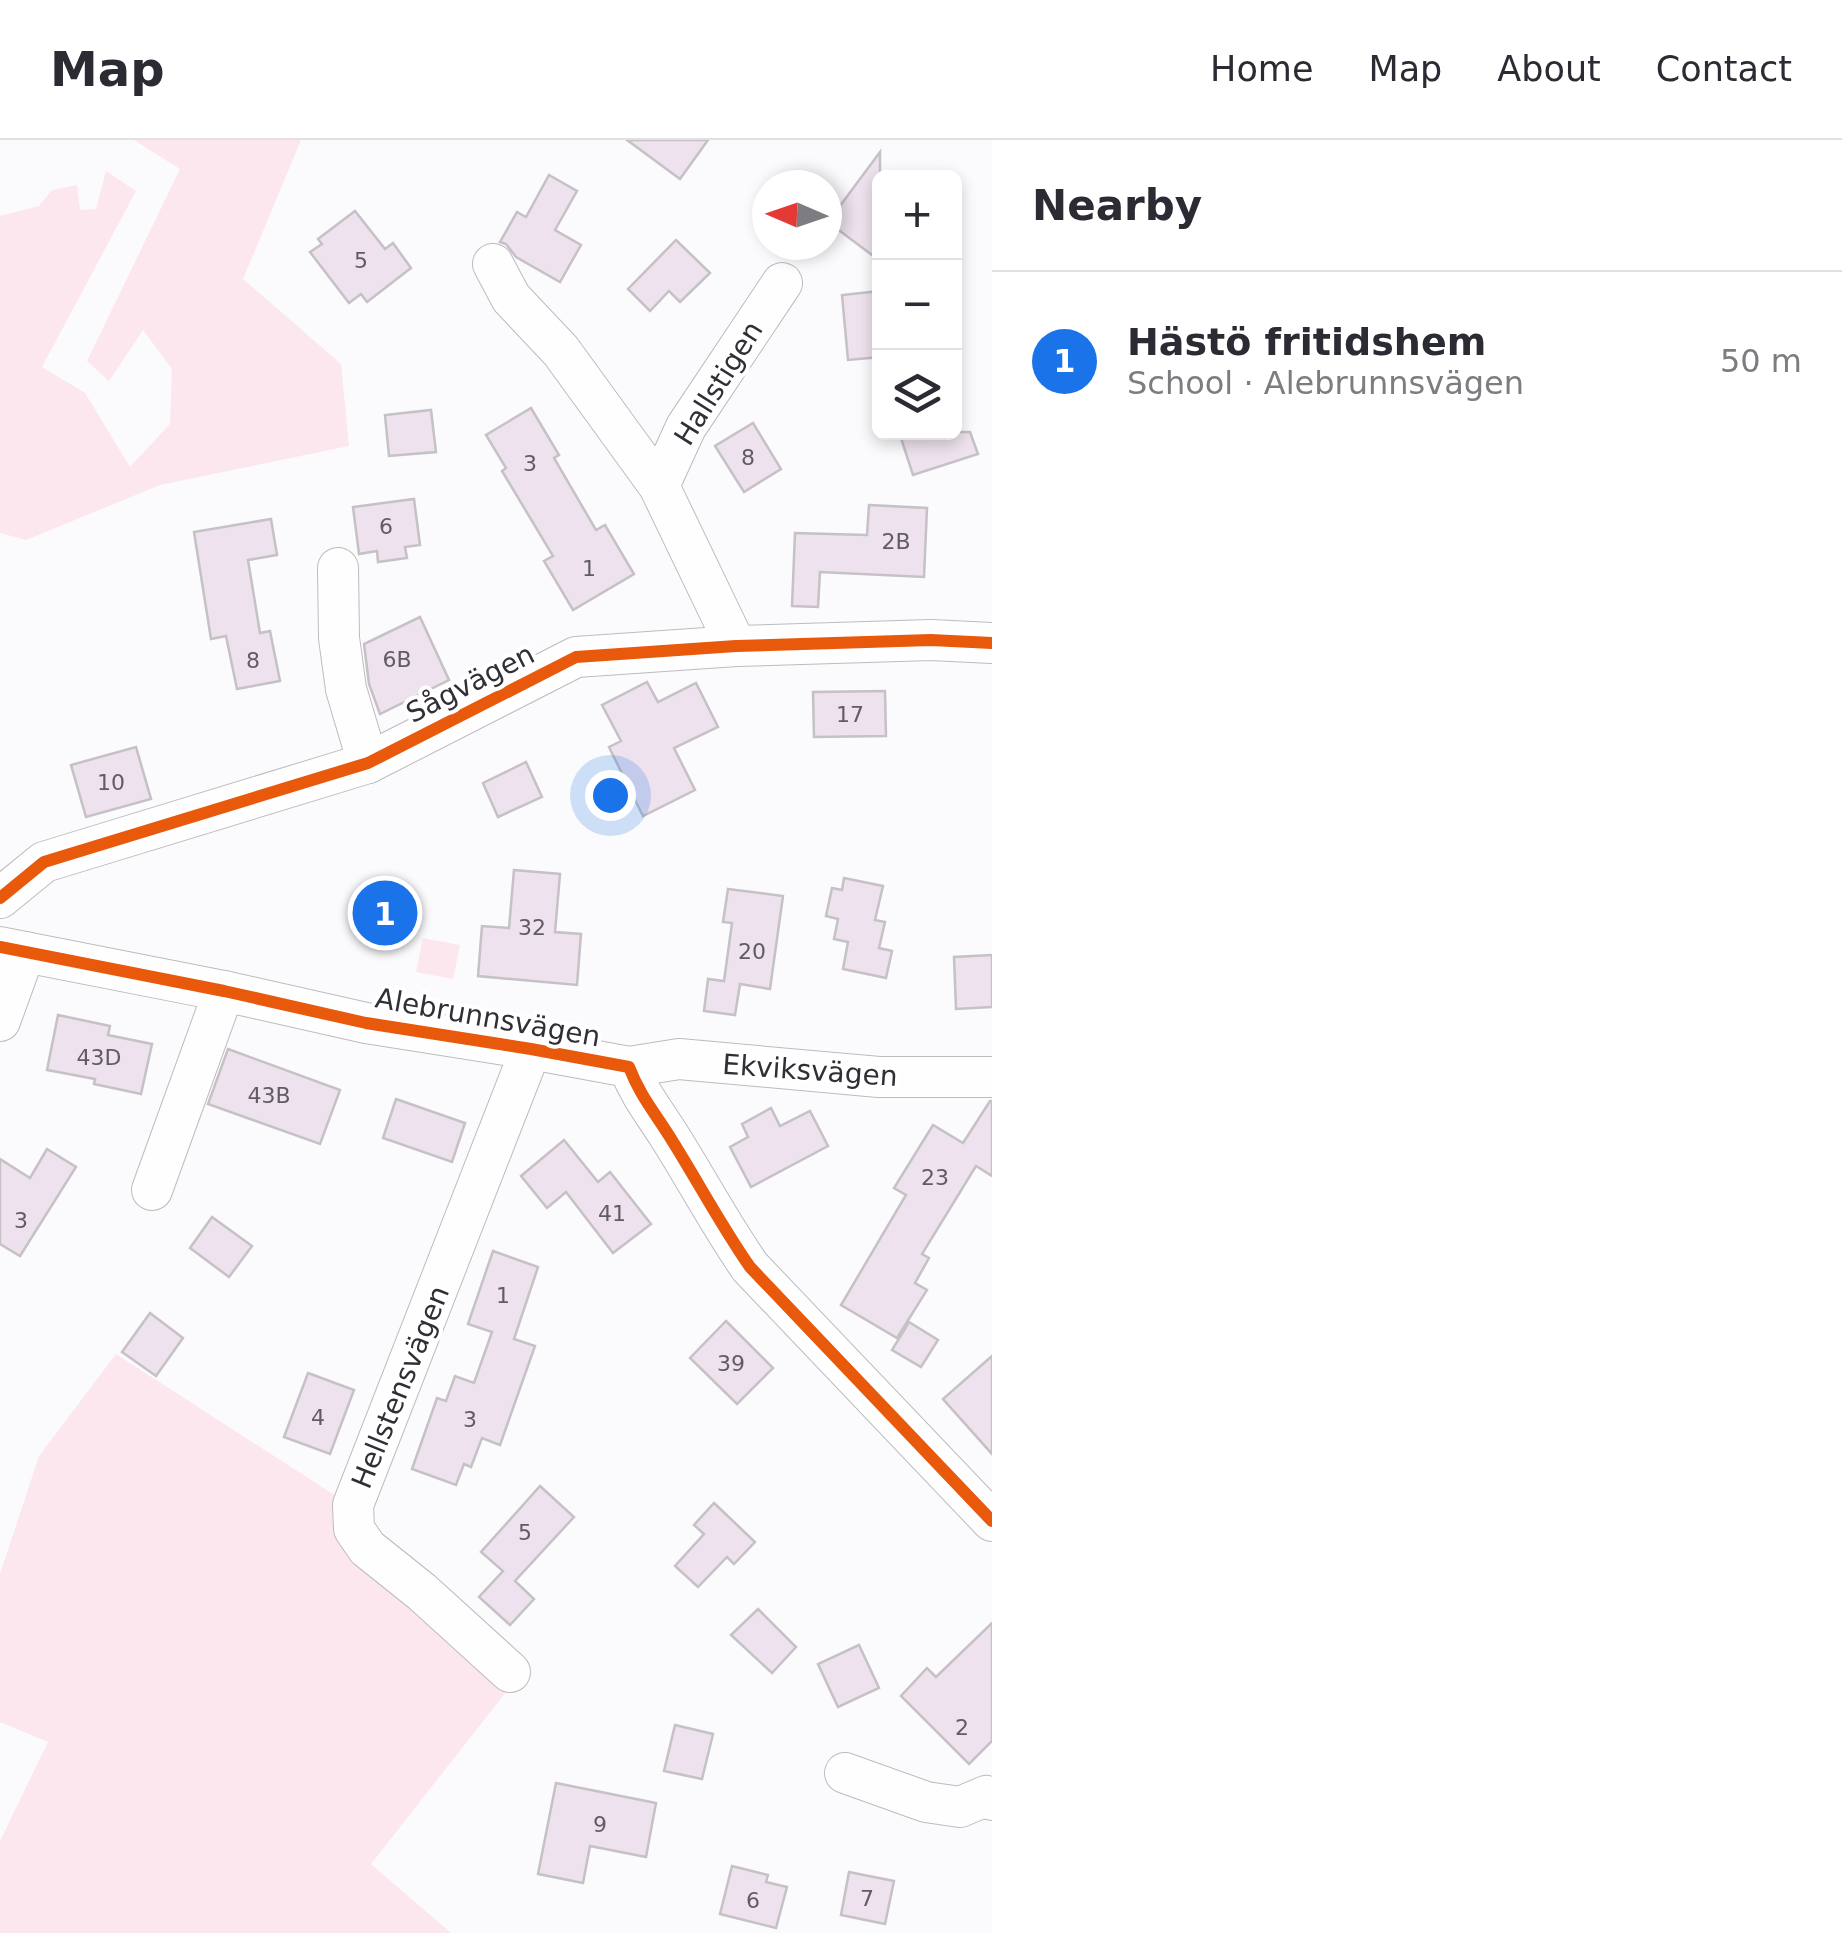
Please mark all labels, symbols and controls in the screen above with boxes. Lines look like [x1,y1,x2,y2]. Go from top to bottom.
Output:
text: Map [50,41,165,97]
text: Home [1210,49,1313,89]
text: Map [1368,49,1442,89]
text: About [1497,49,1601,89]
text: Contact [1656,49,1792,89]
north arrow [752,170,842,260]
map controls [872,170,962,440]
button: + [872,170,962,260]
text: Nearby [1032,181,1202,230]
house number: 5 [354,248,368,273]
button: − [872,260,962,350]
street label: Hallstigen [667,315,769,451]
text: Hästö fritidshem [1127,320,1486,364]
text: 1 [1053,342,1076,380]
text: 50 m [1720,342,1802,380]
button: layers [872,350,962,440]
text: School · Alebrunnsvägen [1127,364,1524,402]
house number: 8 [741,445,755,470]
house number: 3 [523,451,537,476]
house number: 6 [379,514,393,539]
house number: 2B [881,529,911,554]
house number: 1 [582,556,596,581]
street label: Sågvägen [401,637,540,730]
house number: 6B [382,647,412,672]
house number: 8 [246,648,260,673]
house number: 17 [836,702,864,727]
house number: 10 [97,770,125,795]
your location [585,770,636,821]
pin: 1 [352,876,418,950]
house number: 32 [518,915,546,940]
house number: 20 [738,939,766,964]
street label: Alebrunnsvägen [373,981,603,1054]
house number: 43D [77,1045,121,1070]
street label: Ekviksvägen [721,1048,899,1093]
house number: 43B [247,1083,291,1108]
house number: 23 [921,1165,949,1190]
house number: 41 [598,1201,626,1226]
house number: 3 [14,1208,28,1233]
street label: Hellstensvägen [345,1281,456,1493]
house number: 1 [496,1283,510,1308]
house number: 39 [717,1351,745,1376]
house number: 4 [311,1405,325,1430]
house number: 3 [463,1407,477,1432]
house number: 5 [518,1520,532,1545]
house number: 2 [955,1715,969,1740]
house number: 9 [593,1812,607,1837]
house number: 7 [860,1886,874,1911]
house number: 6 [746,1888,760,1913]

